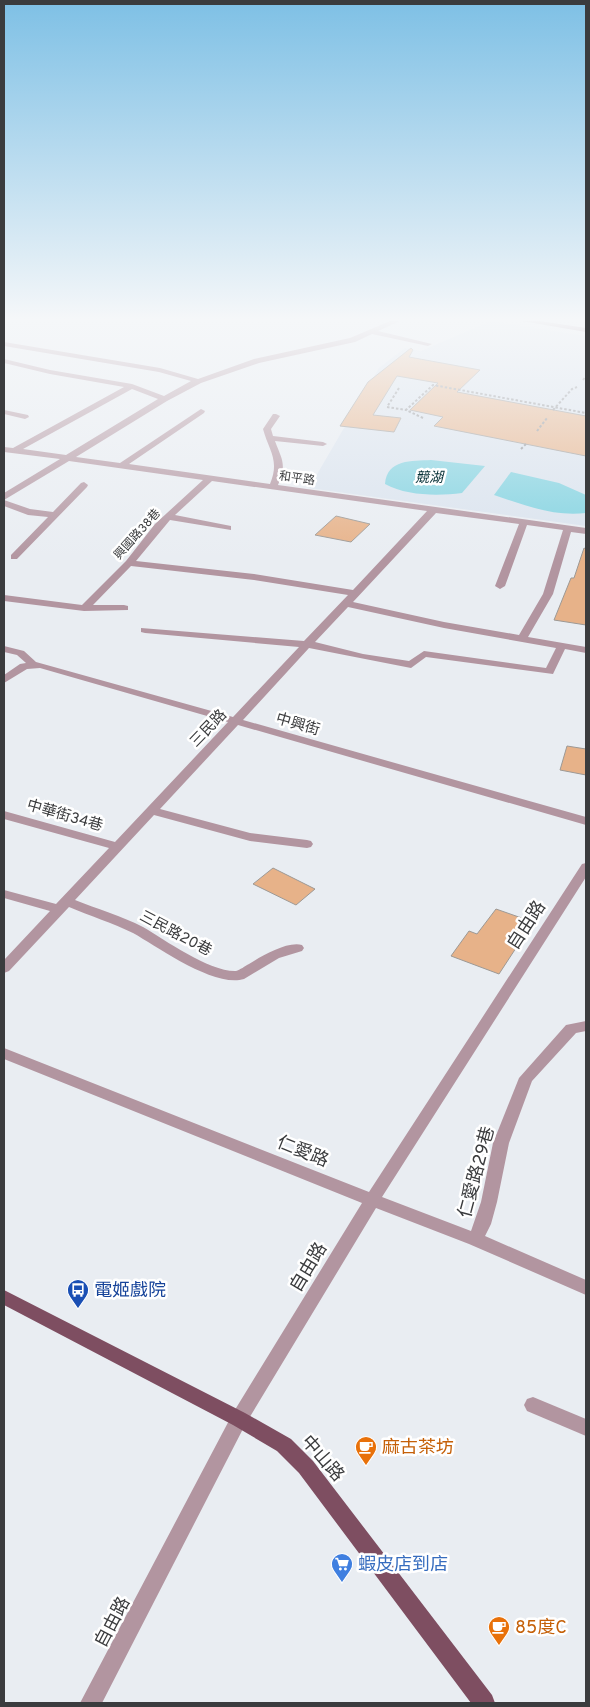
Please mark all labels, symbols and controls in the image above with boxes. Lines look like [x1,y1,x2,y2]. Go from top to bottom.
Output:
street label: 和平路 [278,469,316,489]
water label: 競湖 [415,470,445,487]
street label: 興國路38巷 [111,506,165,563]
street label: 三民路 [187,706,232,752]
street label: 中興街 [273,710,322,741]
street label: 中華街34巷 [24,797,105,836]
street label: 自由路 [503,897,552,955]
street label: 三民路20巷 [136,907,215,961]
street label: 仁愛路29巷 [454,1124,501,1221]
street label: 仁愛路 [273,1132,332,1173]
street label: 自由路 [286,1239,333,1297]
bus stop icon: 電姬戲院 [66,1278,90,1309]
place label: 電姬戲院 [94,1280,166,1303]
street label: 中山路 [295,1431,348,1487]
cafe icon: 麻古茶坊 [354,1435,378,1466]
place label: 麻古茶坊 [382,1437,454,1460]
supermarket icon: 蝦皮店到店 [330,1552,354,1583]
place label: 蝦皮店到店 [358,1554,448,1577]
street label: 自由路 [90,1593,136,1652]
cafe icon: 85度C [487,1615,511,1646]
place label: 85度C [515,1617,567,1640]

